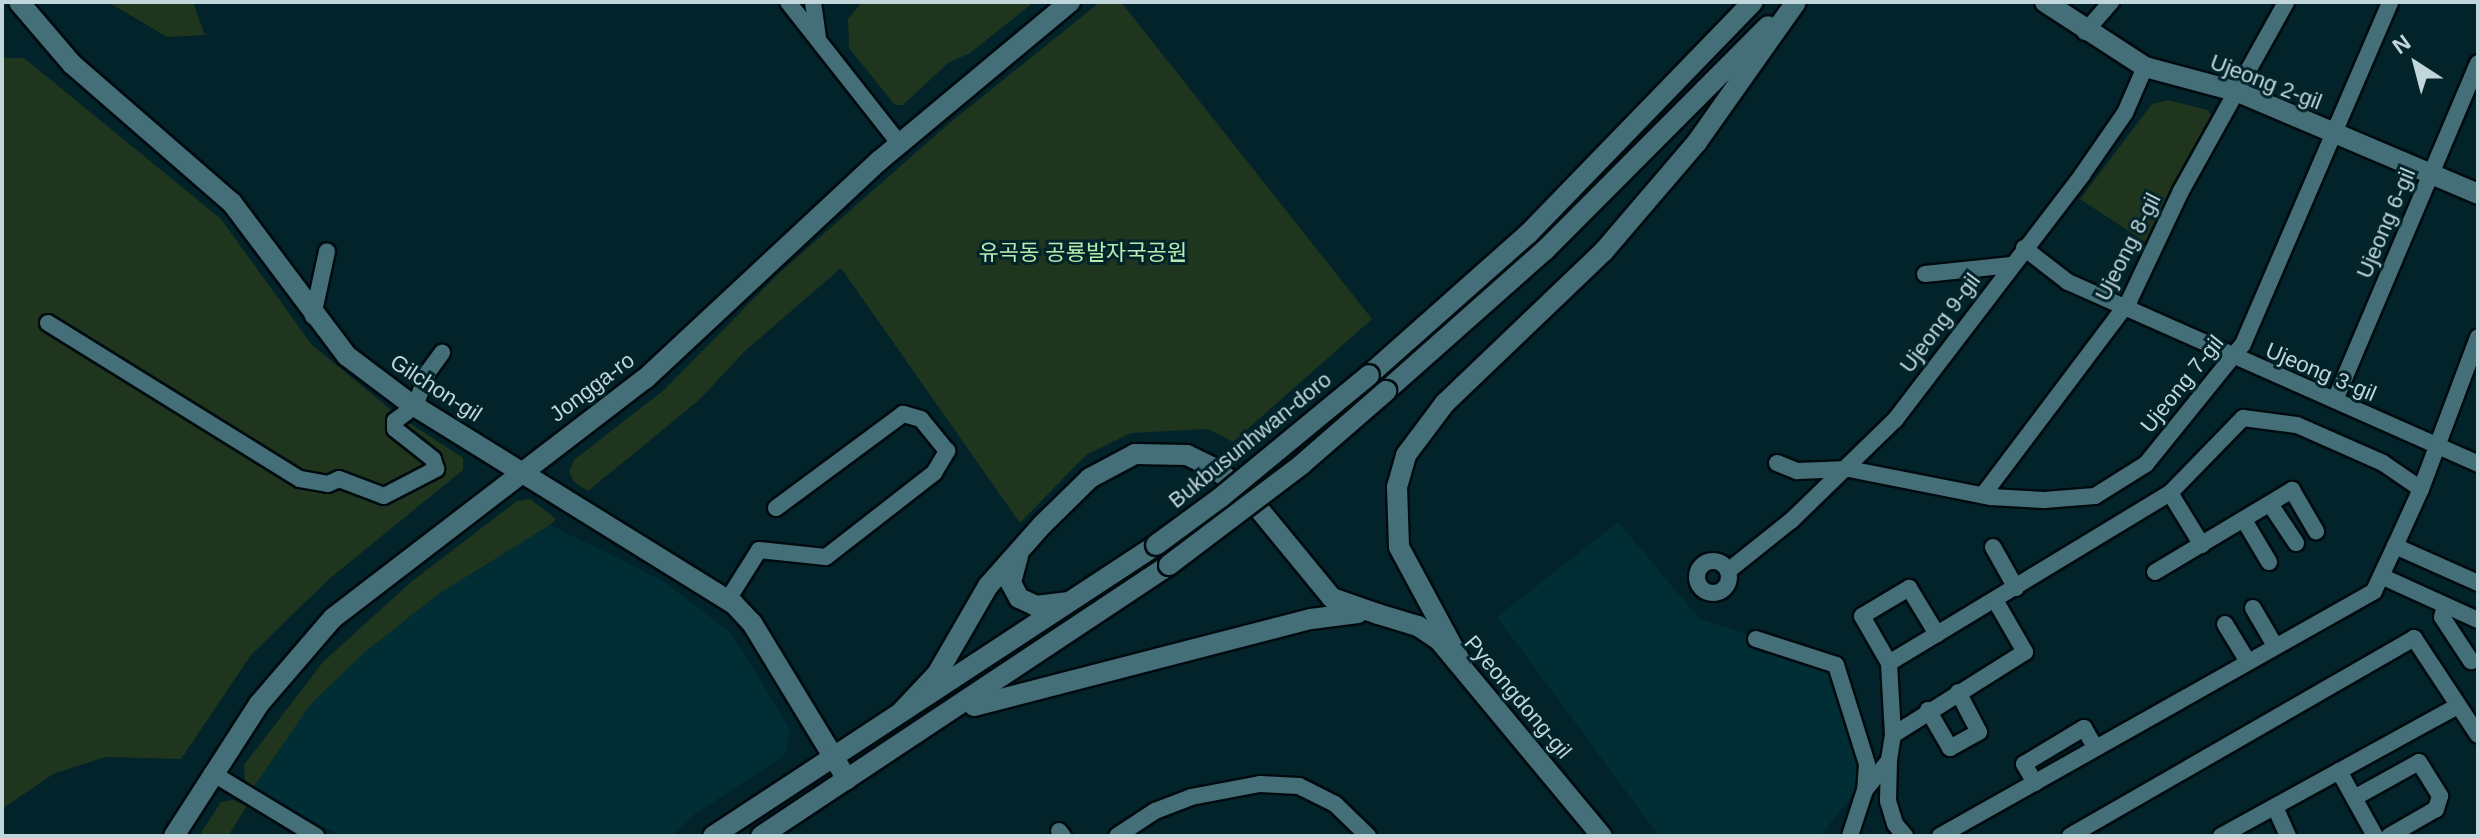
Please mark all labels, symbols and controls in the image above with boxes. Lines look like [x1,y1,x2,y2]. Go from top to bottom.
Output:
north arrow [2376,24,2456,104]
text: N [2388,29,2415,59]
street label: Ujeong 2-gil [2206,49,2326,115]
street label: Ujeong 6-gil [2351,164,2421,282]
street label: Ujeong 8-gil [2090,189,2166,305]
park label: 유곡동 공룡발자국공원 [979,240,1187,266]
street label: Ujeong 9-gil [1894,268,1986,378]
street label: Ujeong 7-gil [2135,330,2229,438]
street label: Ujeong 3-gil [2262,337,2380,407]
street label: Jongga-ro [544,347,640,427]
street label: Gilchon-gil [385,349,487,427]
street label: Bukbusunhwan-doro [1163,366,1337,514]
street label: Pyeongdong-gil [1459,630,1577,764]

